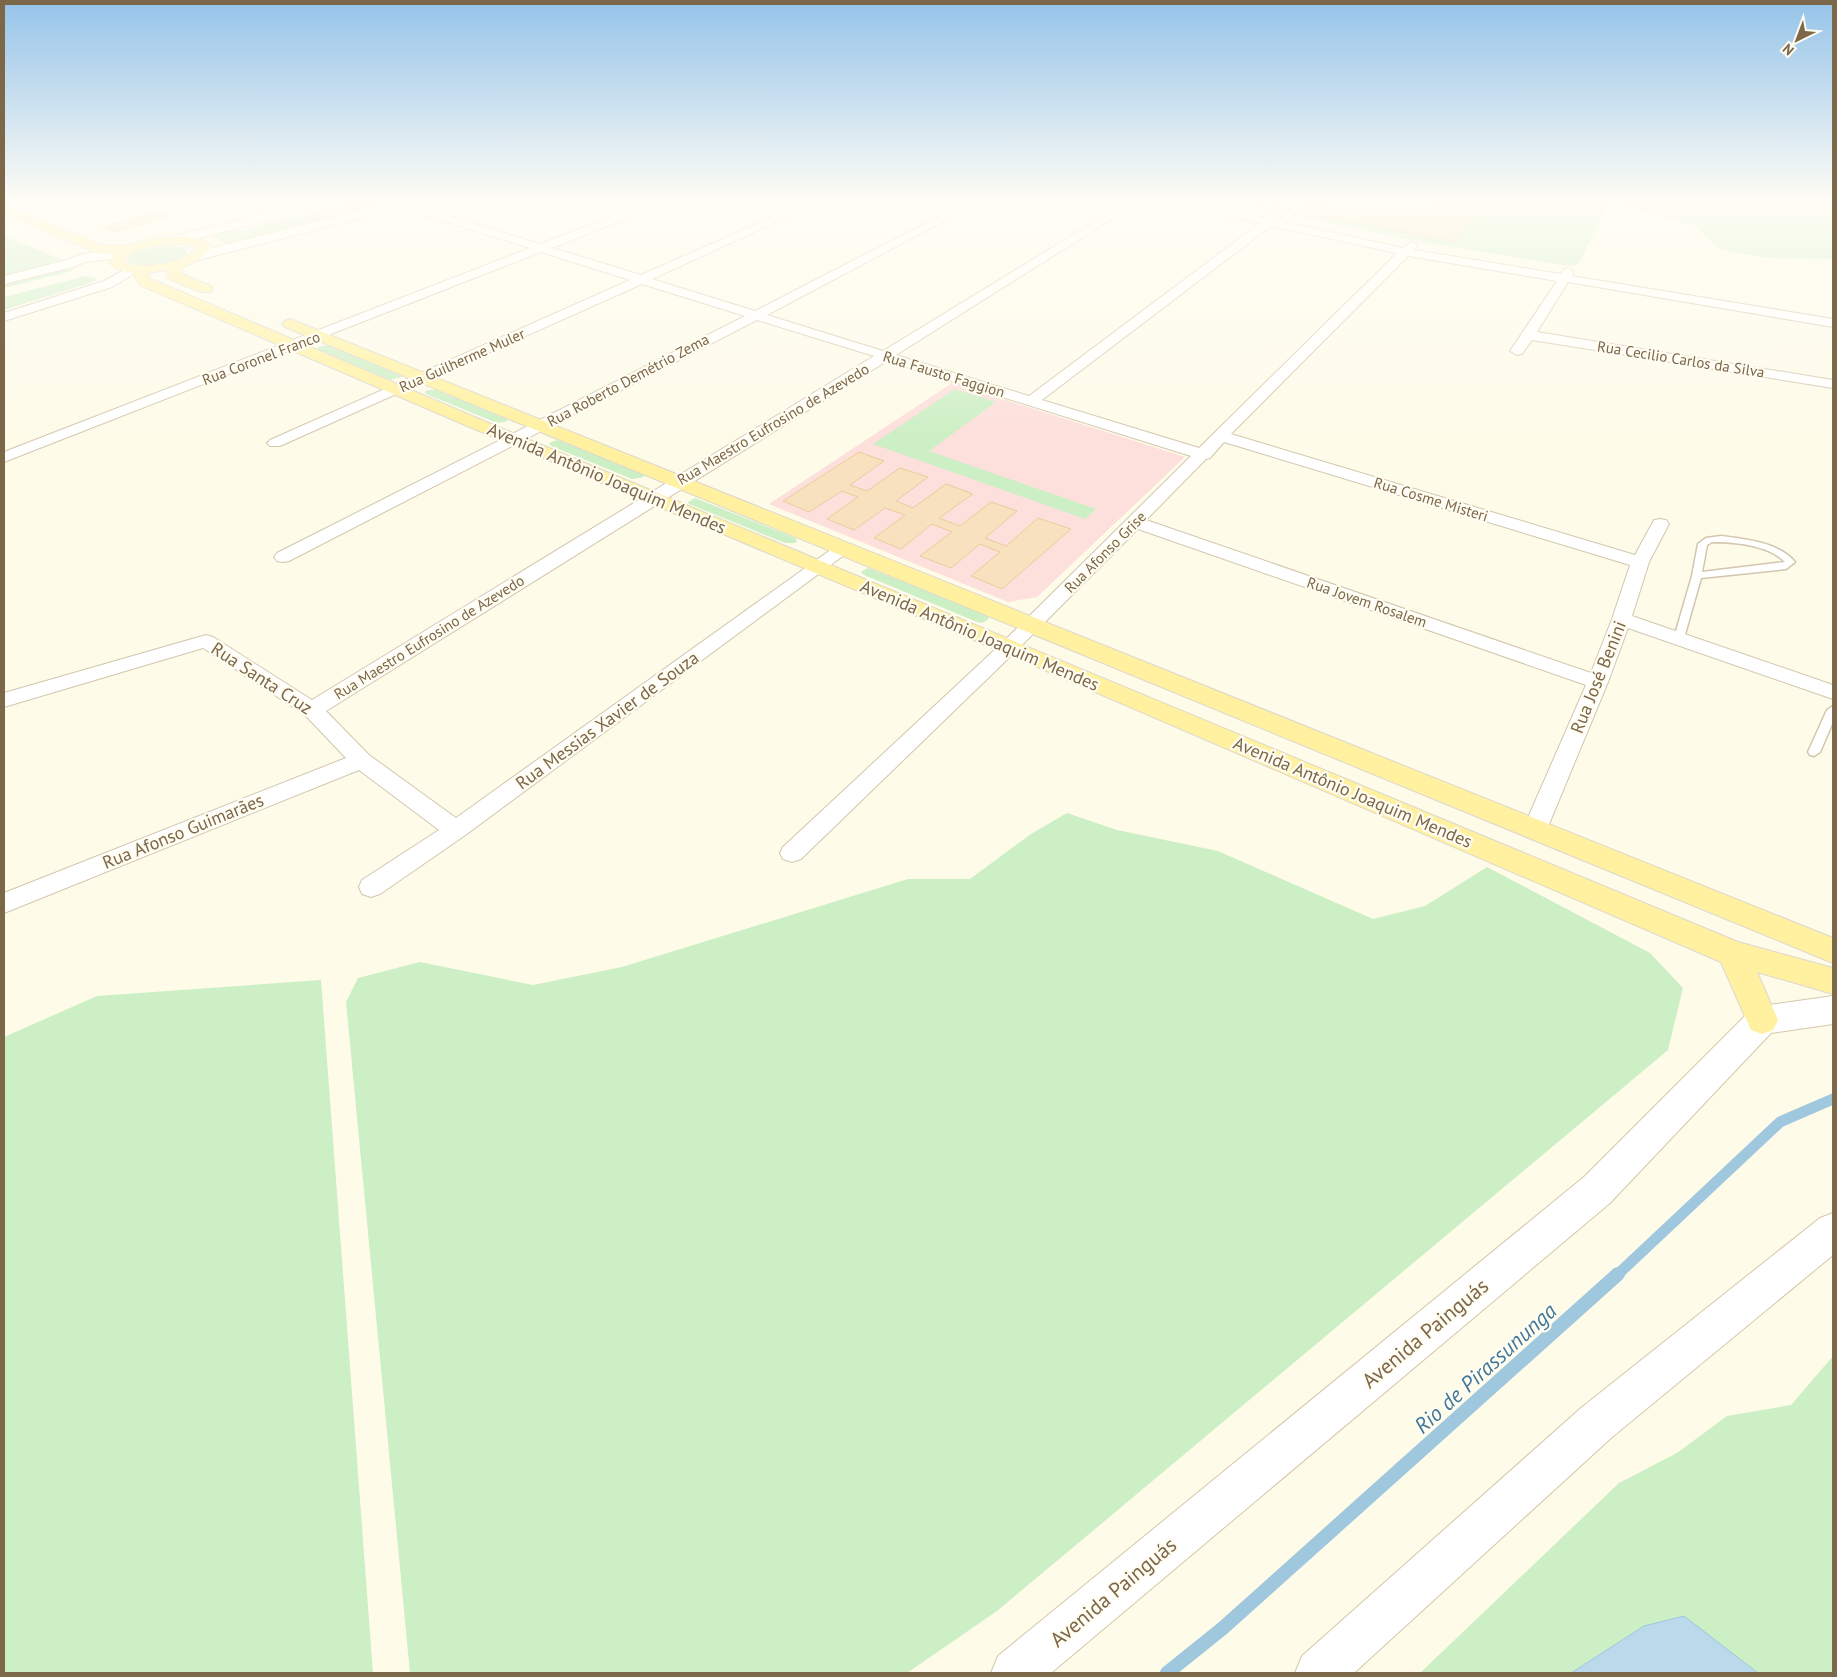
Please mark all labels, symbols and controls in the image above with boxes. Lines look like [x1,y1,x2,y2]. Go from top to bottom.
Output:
north arrow [1772,15,1822,65]
text: N [1779,40,1798,59]
street label: Rua Guilherme Muler [396,324,528,396]
street label: Rua Coronel Franco [199,327,323,389]
street label: Rua Roberto Demétrio Zema [544,329,712,431]
street label: Rua Cecilio Carlos da Silva [1596,336,1766,382]
street label: Rua Fausto Faggion [881,346,1007,402]
street label: Rua Maestro Eufrosino de Azevedo [674,359,872,489]
street label: Avenida Antônio Joaquim Mendes [484,417,730,539]
street label: Rua Cosme Misteri [1372,473,1490,525]
street label: Rua Afonso Grise [1060,507,1150,597]
street label: Rua Maestro Eufrosino de Azevedo [330,570,528,704]
street label: Rua Jovem Rosalem [1305,573,1429,631]
street label: Avenida Antônio Joaquim Mendes [857,574,1103,696]
street label: Rua José Benini [1565,617,1631,737]
street label: Rua Santa Cruz [207,637,317,719]
street label: Rua Messias Xavier de Souza [511,646,703,794]
street label: Avenida Antônio Joaquim Mendes [1230,731,1476,853]
street label: Rua Afonso Guimarães [99,788,267,874]
street label: Avenida Painguás [1356,1272,1494,1394]
water label: Rio de Pirassununga [1408,1297,1562,1439]
street label: Avenida Painguás [1044,1531,1182,1653]

